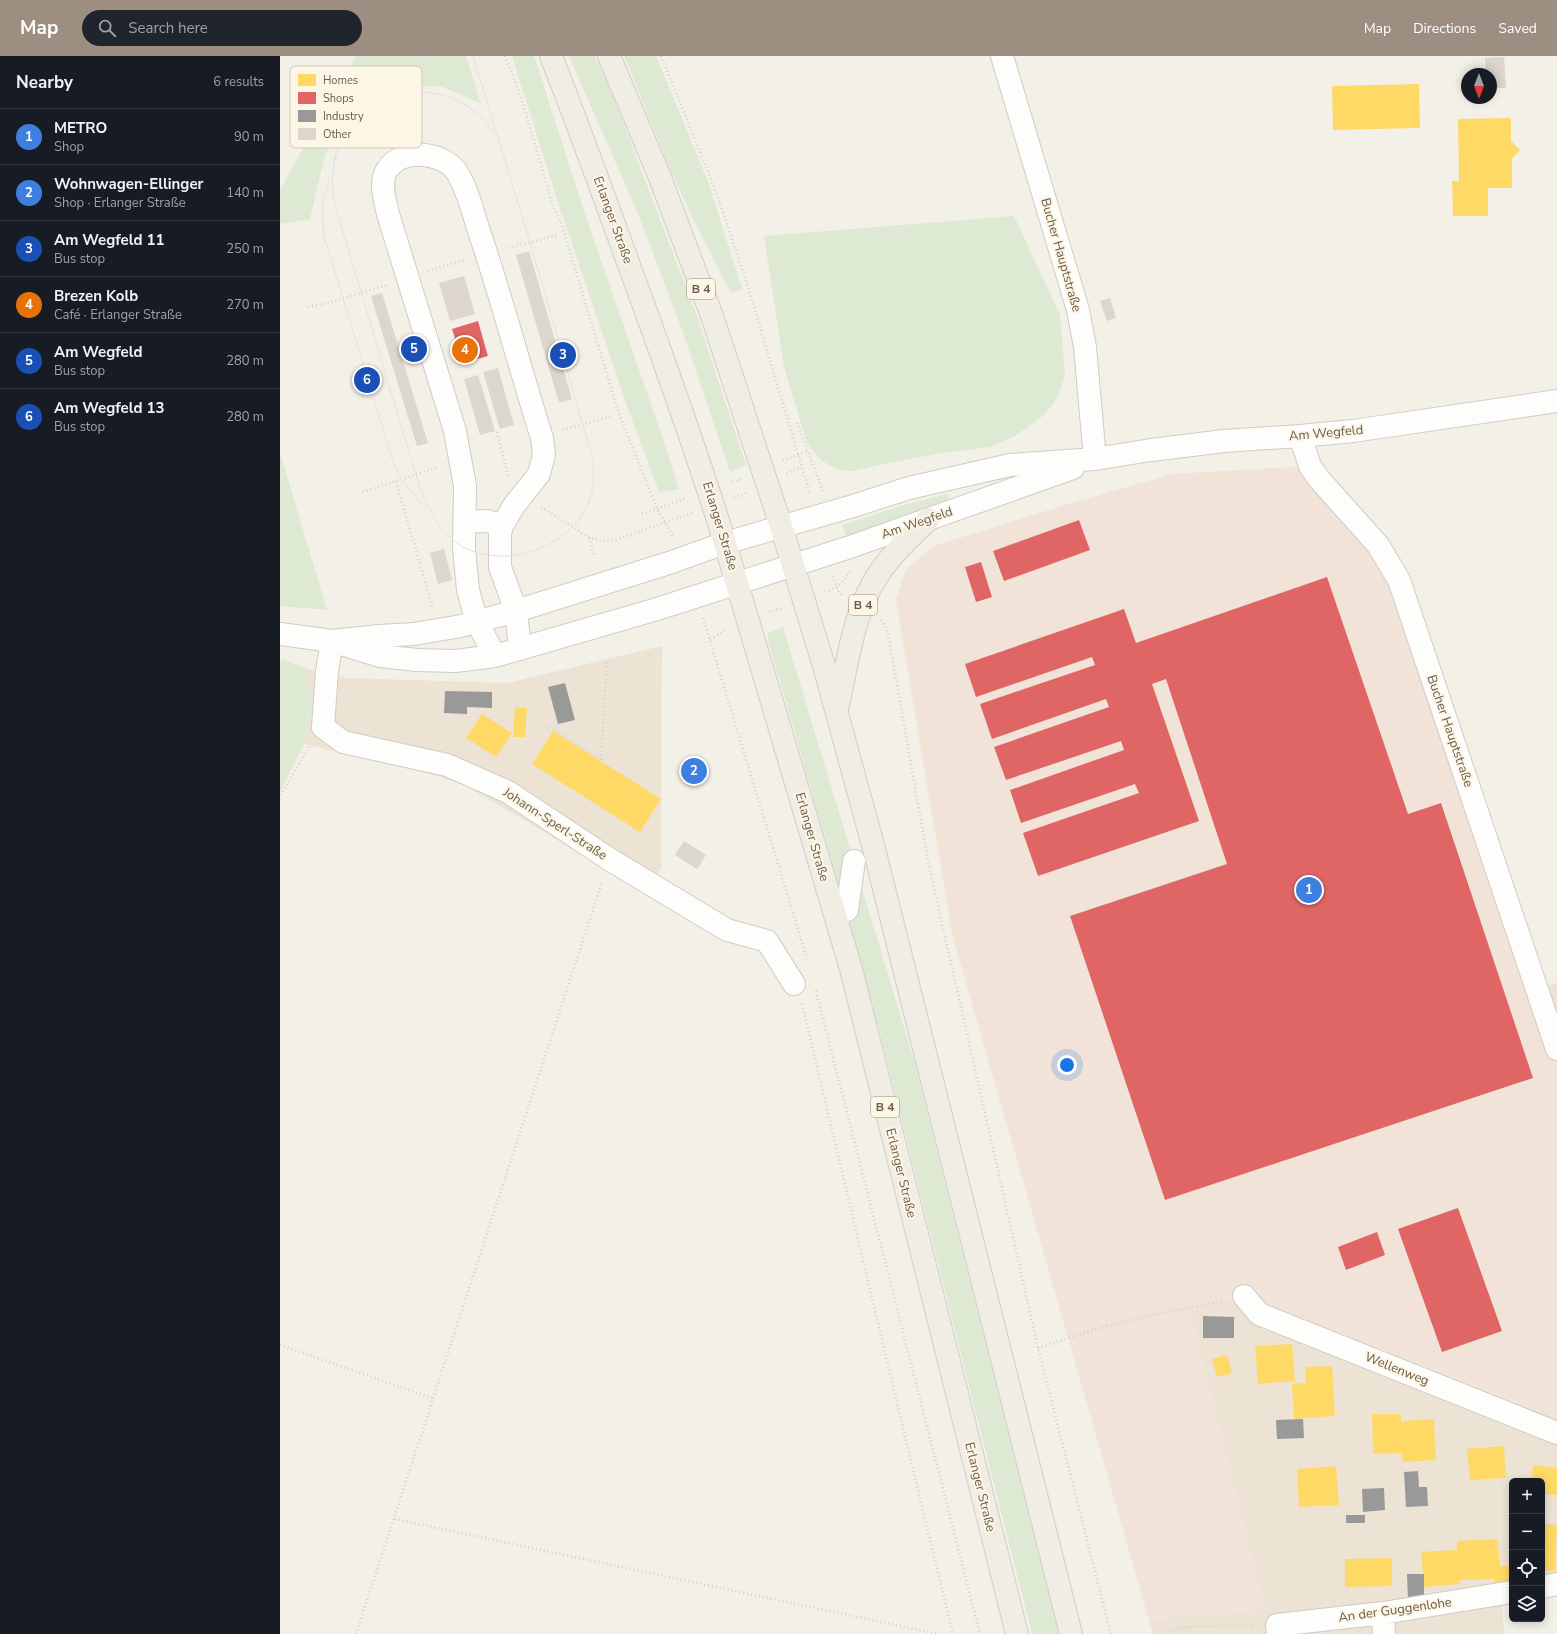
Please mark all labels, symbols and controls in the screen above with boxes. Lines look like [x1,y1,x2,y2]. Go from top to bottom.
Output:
search box [82,10,362,46]
text: Map [20,15,58,41]
icon: search [96,17,118,39]
text: Search here [128,18,208,38]
text: Map [1364,19,1391,38]
text: Directions [1413,19,1476,38]
text: Saved [1498,19,1537,38]
legend [290,66,422,148]
north arrow [1461,68,1497,104]
text: Nearby [16,71,73,94]
text: 6 results [213,73,264,91]
text: Homes [323,73,358,88]
text: Shops [323,91,354,106]
text: Industry [323,109,364,124]
text: METRO [54,118,107,138]
text: Other [323,127,351,142]
text: 1 [25,128,33,146]
text: 90 m [234,128,264,146]
text: Shop [54,138,84,156]
text: Wohnwagen-Ellinger [54,174,203,194]
street label: Erlanger Straße [589,174,637,266]
text: 2 [25,184,33,202]
text: 140 m [226,184,264,202]
text: Shop · Erlanger Straße [54,194,186,212]
street label: Bucher Hauptstraße [1036,196,1086,314]
text: Am Wegfeld 11 [54,230,164,250]
text: 3 [25,240,33,258]
text: 250 m [226,240,264,258]
text: Bus stop [54,250,105,268]
road number: B 4 [687,279,715,299]
text: Brezen Kolb [54,286,138,306]
text: 4 [25,296,33,314]
text: 270 m [226,296,264,314]
text: Café · Erlanger Straße [54,306,182,324]
pin: 5 [401,334,427,364]
pin: 4 [452,335,478,365]
pin: 3 [550,340,576,370]
text: Am Wegfeld [54,342,142,362]
text: 5 [25,352,33,370]
text: 280 m [226,352,264,370]
text: Bus stop [54,362,105,380]
pin: 6 [354,365,380,395]
text: Am Wegfeld 13 [54,398,164,418]
text: 6 [25,408,33,426]
text: 280 m [226,408,264,426]
text: Bus stop [54,418,105,436]
street label: Am Wegfeld [1288,421,1364,445]
street label: Erlanger Straße [698,479,742,573]
street label: Am Wegfeld [879,502,955,544]
road number: B 4 [849,595,877,615]
street label: Bucher Hauptstraße [1422,672,1478,790]
pin: 2 [681,756,707,786]
street label: Johann-Sperl-Straße [499,783,611,864]
street label: Erlanger Straße [791,790,833,884]
pin: 1 [1296,875,1322,905]
your location [1057,1055,1077,1075]
road number: B 4 [871,1097,899,1117]
street label: Erlanger Straße [881,1126,921,1220]
street label: Wellenweg [1362,1348,1432,1390]
street label: Erlanger Straße [960,1440,1000,1534]
map controls [1509,1478,1545,1622]
button: + [1509,1478,1545,1514]
button: − [1509,1514,1545,1550]
button: locate [1509,1550,1545,1586]
button: layers [1509,1586,1545,1622]
street label: An der Guggenlohe [1337,1593,1453,1627]

